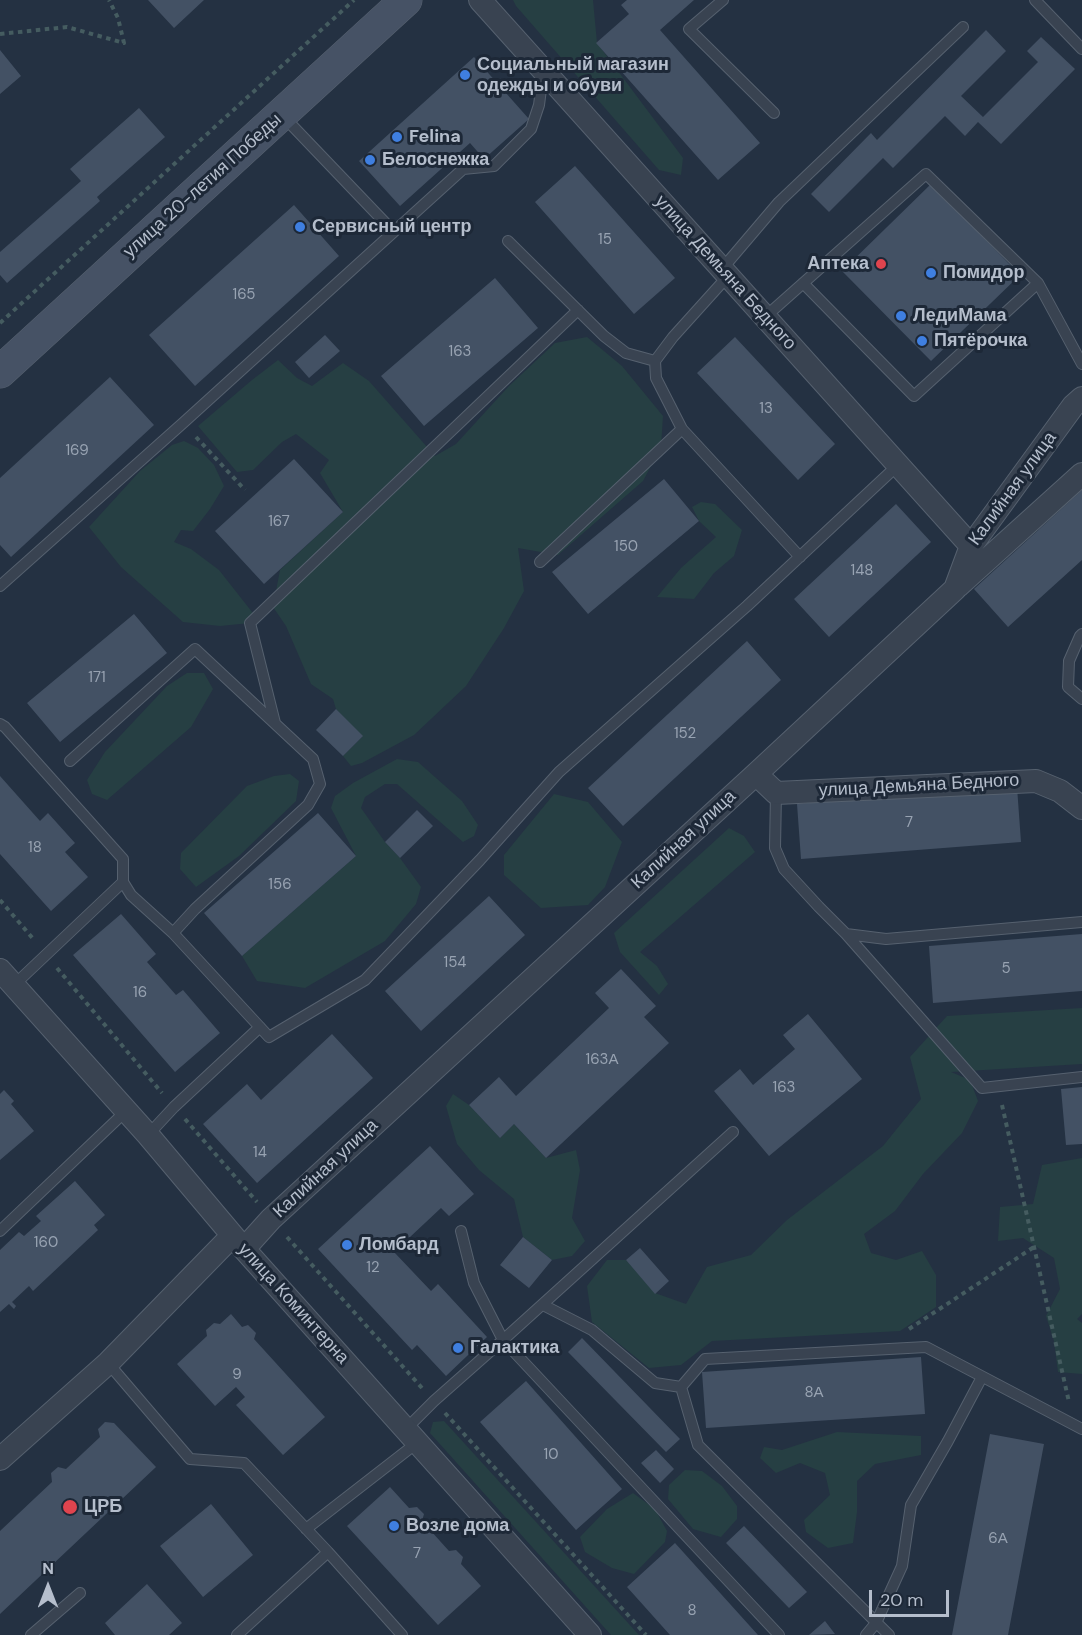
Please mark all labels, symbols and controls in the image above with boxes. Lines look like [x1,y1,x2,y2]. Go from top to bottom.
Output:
place label: Социальный магазин одежды и обуви [477,54,669,97]
marker: Социальный магазин одежды и обуви [458,68,472,82]
street label: улица 20-летия Победы [119,109,287,263]
place label: Felina [409,126,461,148]
marker: Felina [390,130,404,144]
place label: Белоснежка [382,149,489,171]
marker: Белоснежка [363,153,377,167]
street label: улица Демьяна Бедного [650,191,800,355]
place label: Сервисный центр [312,216,471,238]
marker: Сервисный центр [293,220,307,234]
house number: 15 [598,231,612,249]
place label: Аптека [807,253,869,275]
marker: Аптека [874,257,888,271]
place label: Помидор [943,262,1024,284]
marker: Помидор [924,266,938,280]
house number: 165 [233,286,255,304]
place label: ЛедиМама [913,305,1006,327]
marker: ЛедиМама [894,309,908,323]
place label: Пятёрочка [934,330,1027,352]
marker: Пятёрочка [915,334,929,348]
house number: 163 [449,343,471,361]
house number: 13 [759,400,773,418]
street label: Калийная улица [965,428,1061,550]
house number: 169 [65,442,89,460]
house number: 167 [268,513,290,531]
house number: 150 [614,538,638,556]
house number: 148 [851,562,873,580]
house number: 171 [88,669,106,687]
house number: 152 [674,725,696,743]
street label: улица Демьяна Бедного [818,770,1020,802]
street label: Калийная улица [627,786,741,894]
house number: 7 [905,814,913,832]
house number: 18 [28,839,42,857]
house number: 156 [268,876,292,894]
house number: 154 [444,954,466,972]
house number: 5 [1001,960,1011,978]
house number: 16 [133,984,147,1002]
house number: 163А [586,1051,618,1069]
house number: 163 [773,1079,795,1097]
street label: Калийная улица [269,1115,383,1223]
house number: 14 [253,1144,267,1162]
house number: 160 [34,1234,58,1252]
place label: Ломбард [359,1234,439,1256]
marker: Ломбард [340,1238,354,1252]
street label: улица Коминтерна [233,1239,353,1369]
house number: 12 [366,1259,380,1277]
place label: Галактика [470,1337,559,1359]
marker: Галактика [451,1341,465,1355]
house number: 9 [232,1366,242,1384]
house number: 8А [804,1384,824,1402]
house number: 10 [544,1446,558,1464]
place label: ЦРБ [84,1496,122,1518]
marker: ЦРБ [61,1498,79,1516]
place label: Возле дома [406,1515,509,1537]
marker: Возле дома [387,1519,401,1533]
house number: 6А [988,1530,1008,1548]
house number: 7 [413,1545,421,1563]
north arrow [18,1557,78,1617]
text: N [42,1558,54,1579]
scale bar [872,1578,952,1616]
text: 20 m [880,1588,923,1612]
house number: 8 [687,1602,697,1620]

